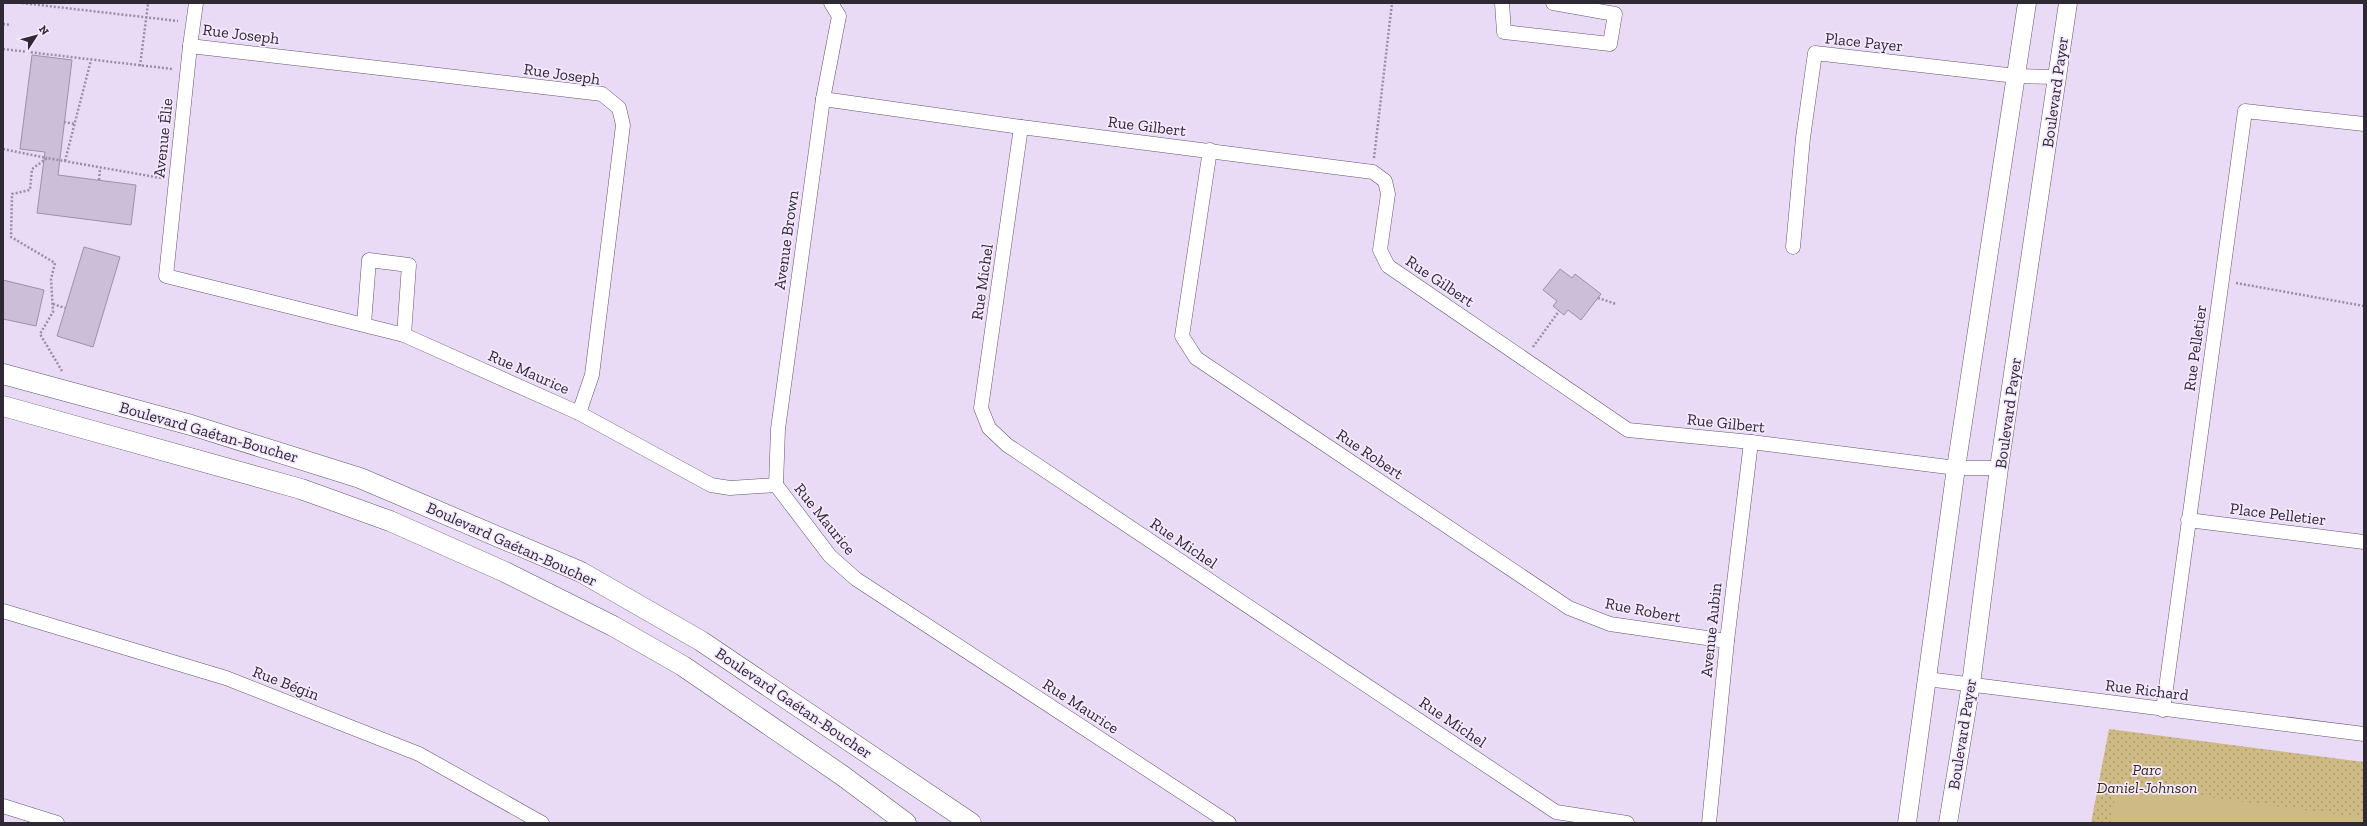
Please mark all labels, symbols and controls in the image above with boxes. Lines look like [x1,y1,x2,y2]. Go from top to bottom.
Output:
north arrow [16,16,56,56]
street label: Rue Joseph [202,20,280,48]
text: N [36,23,52,38]
street label: Place Payer [1824,28,1904,56]
street label: Boulevard Payer [2038,35,2072,149]
street label: Rue Joseph [523,59,602,89]
street label: Avenue Élie [149,97,177,179]
street label: Rue Gilbert [1107,112,1187,140]
street label: Avenue Brown [770,188,802,291]
street label: Rue Michel [967,243,997,321]
street label: Rue Gilbert [1402,251,1478,311]
street label: Rue Pelletier [2180,303,2211,392]
street label: Rue Maurice [485,346,573,398]
street label: Boulevard Payer [1991,356,2025,470]
street label: Boulevard Gaétan-Boucher [118,397,301,467]
street label: Rue Gilbert [1686,409,1766,437]
street label: Rue Robert [1333,425,1407,483]
street label: Rue Maurice [790,479,860,559]
street label: Boulevard Gaétan-Boucher [424,498,601,590]
street label: Place Pelletier [2229,499,2327,529]
street label: Rue Michel [1147,514,1221,572]
street label: Avenue Aubin [1697,581,1726,678]
street label: Rue Robert [1604,593,1682,627]
street label: Boulevard Gaétan-Boucher [712,643,876,763]
street label: Rue Bégin [250,662,323,705]
street label: Rue Maurice [1039,674,1123,738]
street label: Rue Richard [2104,675,2190,705]
street label: Boulevard Payer [1944,677,1980,791]
street label: Rue Michel [1416,693,1490,751]
park label: Parc Daniel-Johnson [2097,760,2197,797]

